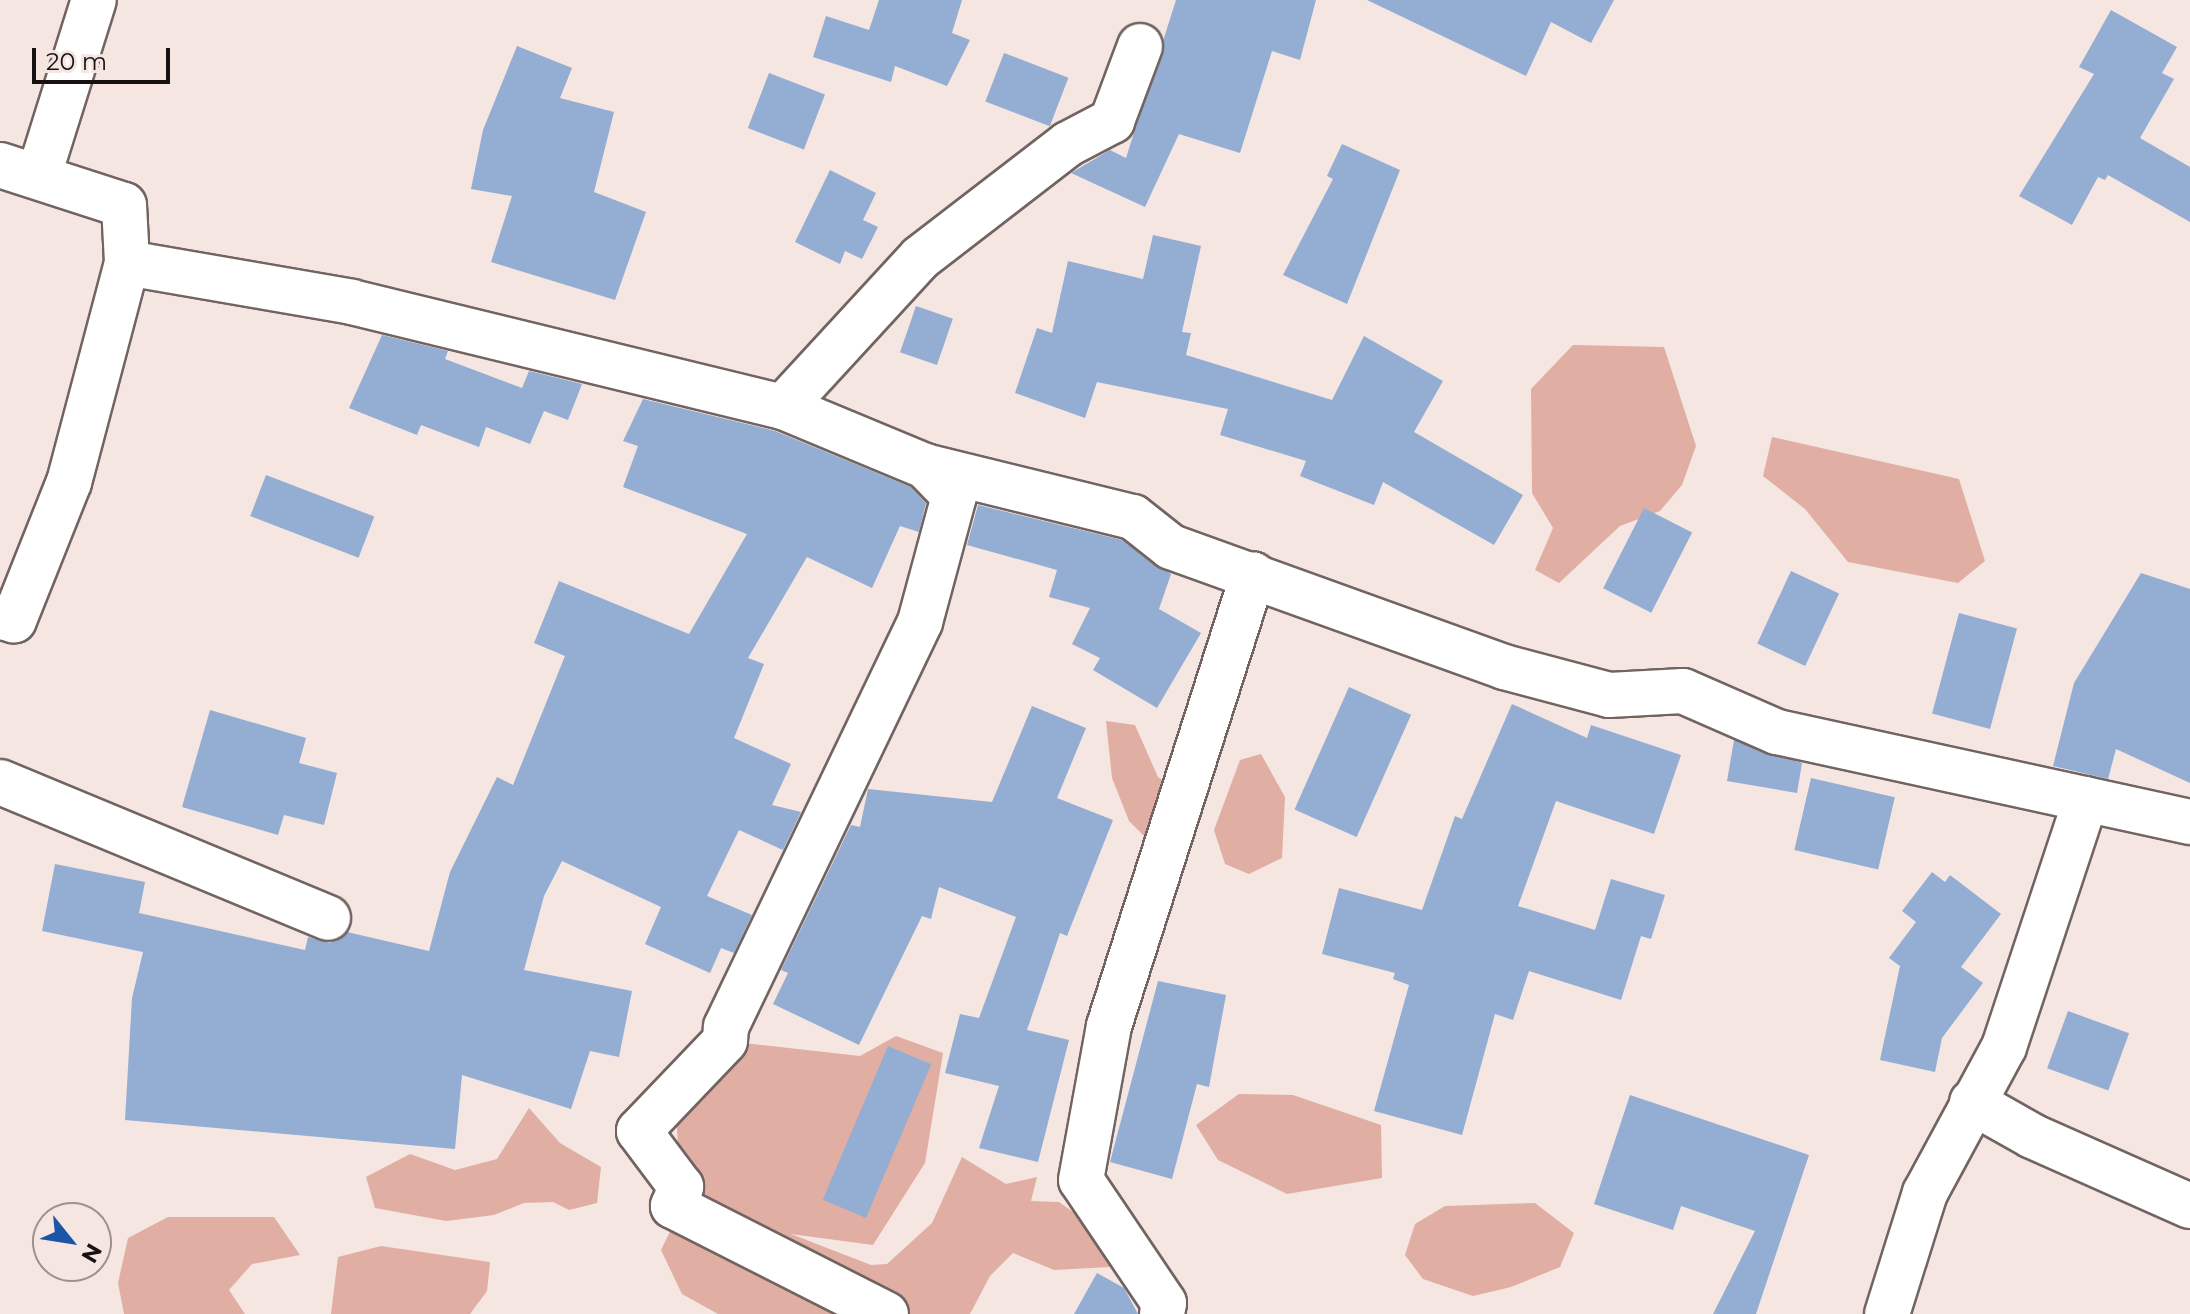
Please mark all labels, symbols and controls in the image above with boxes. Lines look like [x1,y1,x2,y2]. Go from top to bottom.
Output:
scale bar [36,32,174,82]
text: 20 m [46,47,107,76]
north arrow [32,1202,112,1282]
text: N [75,1239,108,1268]

